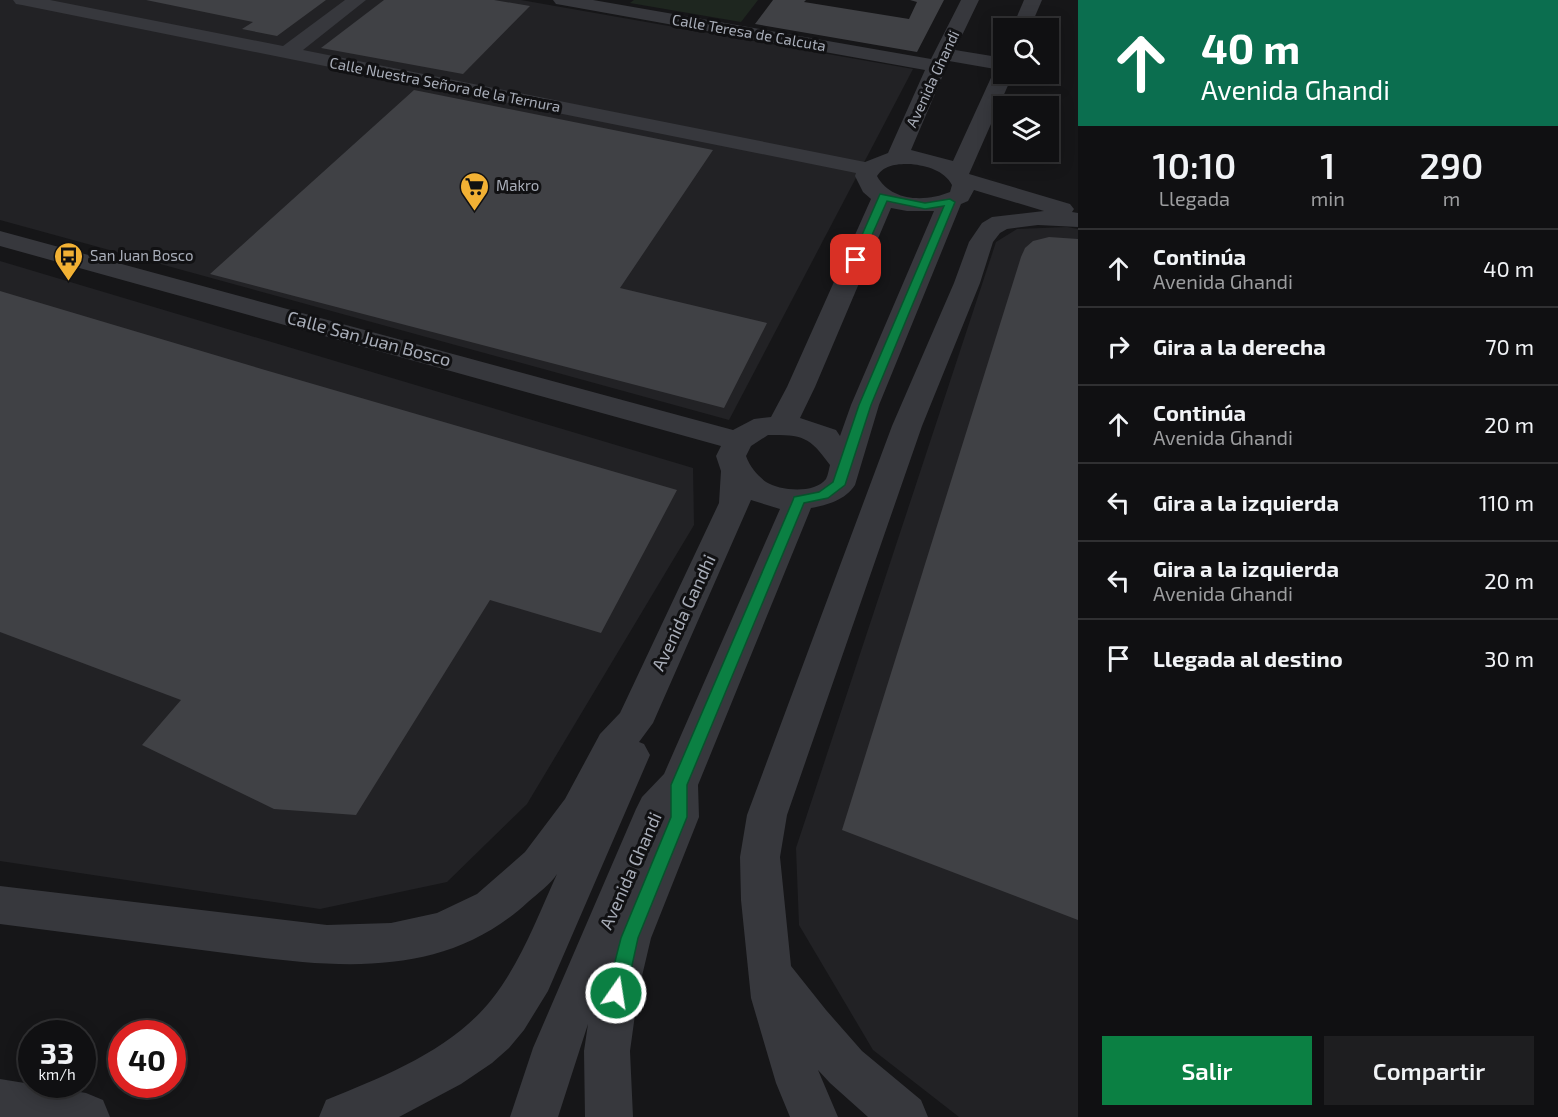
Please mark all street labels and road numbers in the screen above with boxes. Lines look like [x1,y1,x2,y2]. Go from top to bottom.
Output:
street label: Calle Teresa de Calcuta [671,10,828,54]
street label: Avenida Ghandi [902,27,962,130]
street label: Calle Nuestra Señora de la Ternura [328,53,562,115]
street label: Calle San Juan Bosco [285,306,454,370]
street label: Avenida Gandhi [647,551,720,674]
street label: Avenida Ghandi [594,809,666,933]

